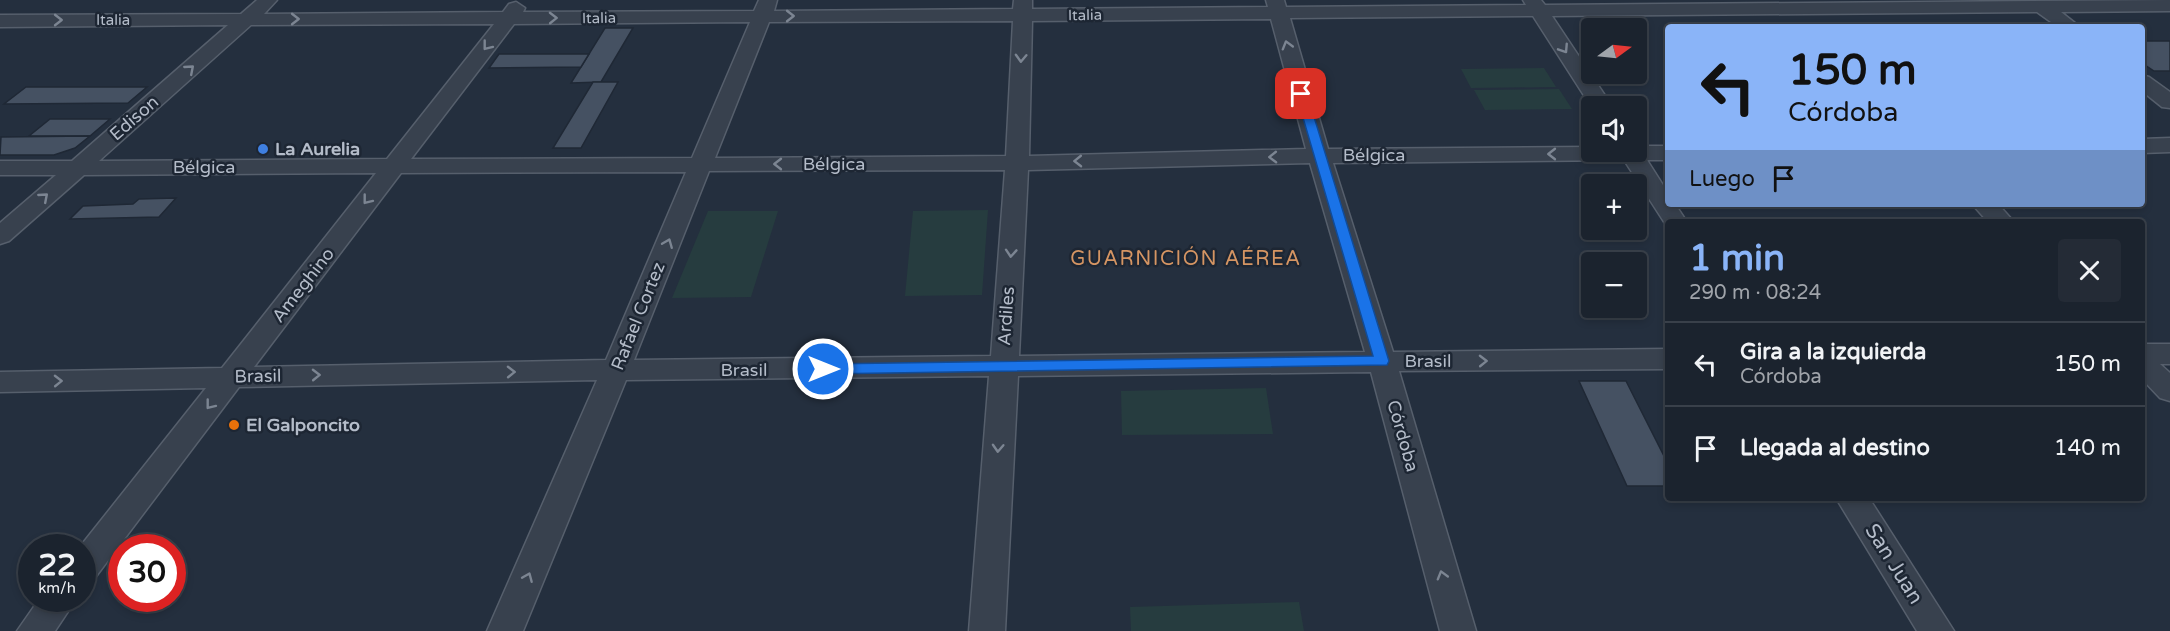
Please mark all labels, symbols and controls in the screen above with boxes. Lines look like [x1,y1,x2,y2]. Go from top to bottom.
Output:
street label: Italia [1068,6,1102,24]
street label: Italia [582,9,616,27]
one-way arrow [786,10,795,22]
street label: Italia [96,11,130,29]
one-way arrow [549,12,558,25]
one-way arrow [291,13,300,25]
one-way arrow [54,14,63,26]
north arrow [1581,18,1647,84]
map controls [1581,18,1647,318]
one-way arrow [483,40,494,51]
one-way arrow [1282,40,1294,51]
one-way arrow [1557,42,1568,53]
text: 150 m [1788,45,1917,96]
icon: left [1689,48,1767,126]
one-way arrow [1014,54,1027,63]
one-way arrow [183,65,194,76]
pin [1275,68,1326,119]
icon: arrive [1284,77,1317,110]
street label: Edison [105,91,163,145]
button: sound [1581,96,1647,162]
text: Córdoba [1788,96,1898,129]
place label: La Aurelia [275,138,360,160]
marker: La Aurelia [256,142,270,156]
street label: Bélgica [1343,144,1405,166]
one-way arrow [1547,148,1556,160]
one-way arrow [1268,150,1277,163]
street label: Bélgica [803,153,865,175]
one-way arrow [1073,155,1082,167]
street label: Bélgica [173,156,235,178]
one-way arrow [773,158,782,170]
icon: arrive [1767,162,1800,195]
text: Luego [1689,166,1755,192]
button: + [1581,174,1647,240]
one-way arrow [37,193,48,204]
one-way arrow [364,194,375,205]
text: 1 min [1689,237,1785,280]
one-way arrow [661,238,673,249]
button: close [2058,239,2121,302]
street label: Ameghino [267,243,339,327]
district label: GUARNICIÓN AÉREA [1070,246,1302,271]
one-way arrow [1005,249,1018,258]
button: − [1581,252,1647,318]
street label: Rafael Cortez [606,259,670,373]
text: 290 m · 08:24 [1689,281,1821,305]
street label: Ardiles [993,286,1019,346]
position arrow [791,337,855,401]
text: Gira a la izquierda [1740,339,1926,365]
icon: left [1689,348,1722,381]
street label: Brasil [1405,350,1451,372]
text: 150 m [2054,351,2121,377]
one-way arrow [1479,355,1488,367]
street label: Brasil [721,359,767,381]
street label: Brasil [234,365,282,387]
text: Córdoba [1740,365,1822,389]
one-way arrow [507,366,516,378]
one-way arrow [312,369,321,381]
one-way arrow [54,374,63,387]
one-way arrow [206,398,217,409]
street label: Córdoba [1382,398,1424,474]
place label: El Galponcito [246,414,360,436]
marker: El Galponcito [227,418,241,432]
icon: arrive [1689,432,1722,465]
text: Llegada al destino [1740,435,1930,461]
text: 140 m [2054,435,2121,461]
one-way arrow [992,443,1005,452]
street label: San Juan [1860,519,1928,609]
speed limit sign: 30 [108,534,186,612]
text: 22 [38,547,76,584]
one-way arrow [1437,570,1449,581]
one-way arrow [521,573,533,584]
text: km/h [38,579,76,597]

